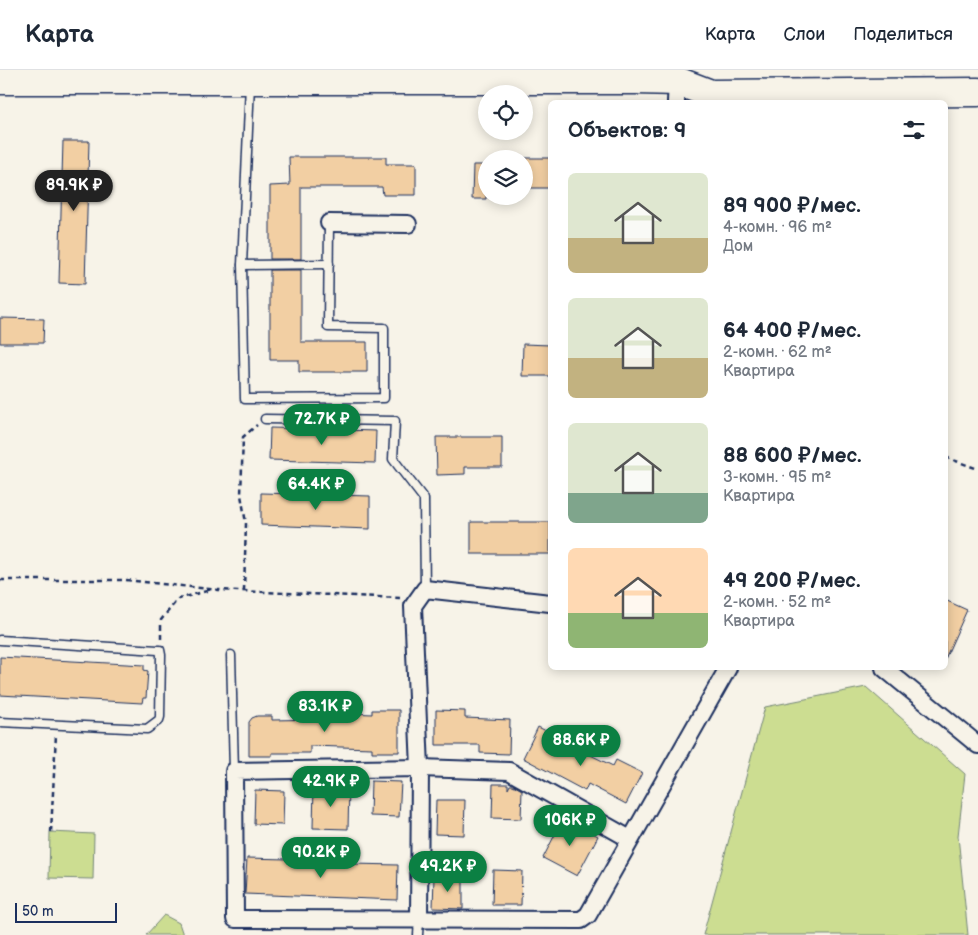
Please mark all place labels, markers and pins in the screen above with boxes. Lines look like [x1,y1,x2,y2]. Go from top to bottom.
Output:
pin: 89.9K ₽ [28,170,120,212]
pin: 72.7K ₽ [276,404,368,446]
pin: 64.4K ₽ [270,468,362,511]
pin: 83.1K ₽ [279,690,371,733]
pin: 88.6K ₽ [535,724,627,767]
pin: 42.9K ₽ [285,766,377,808]
pin: 106K ₽ [529,804,611,847]
pin: 90.2K ₽ [275,836,367,879]
pin: 49.2K ₽ [402,850,494,893]

